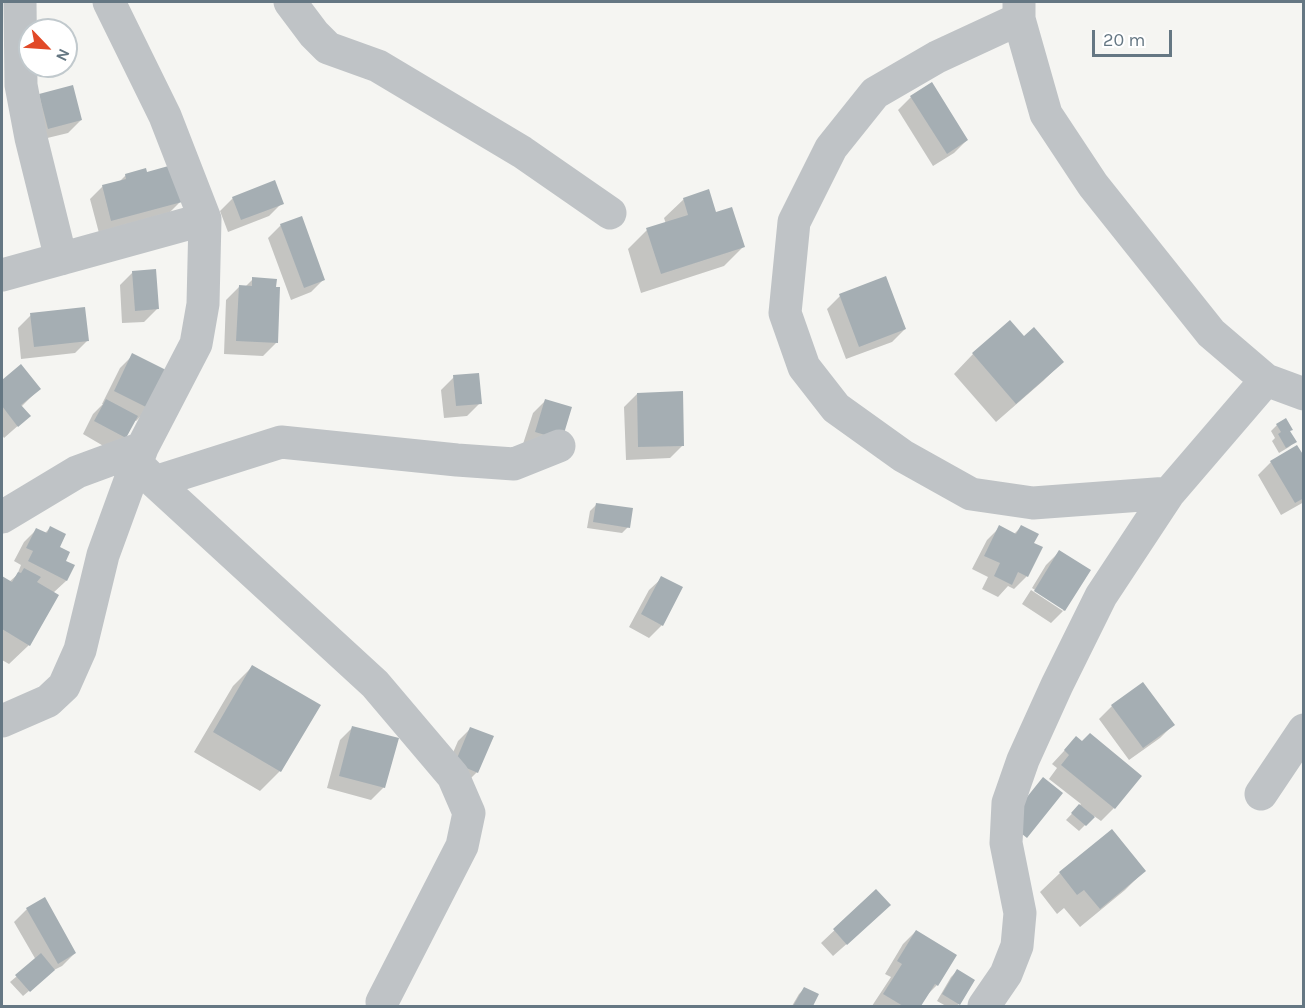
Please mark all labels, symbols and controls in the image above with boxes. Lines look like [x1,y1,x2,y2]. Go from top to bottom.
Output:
north arrow [18,18,78,78]
scale bar [1095,18,1174,56]
text: 20 m [1103,29,1145,51]
text: N [52,46,74,64]

